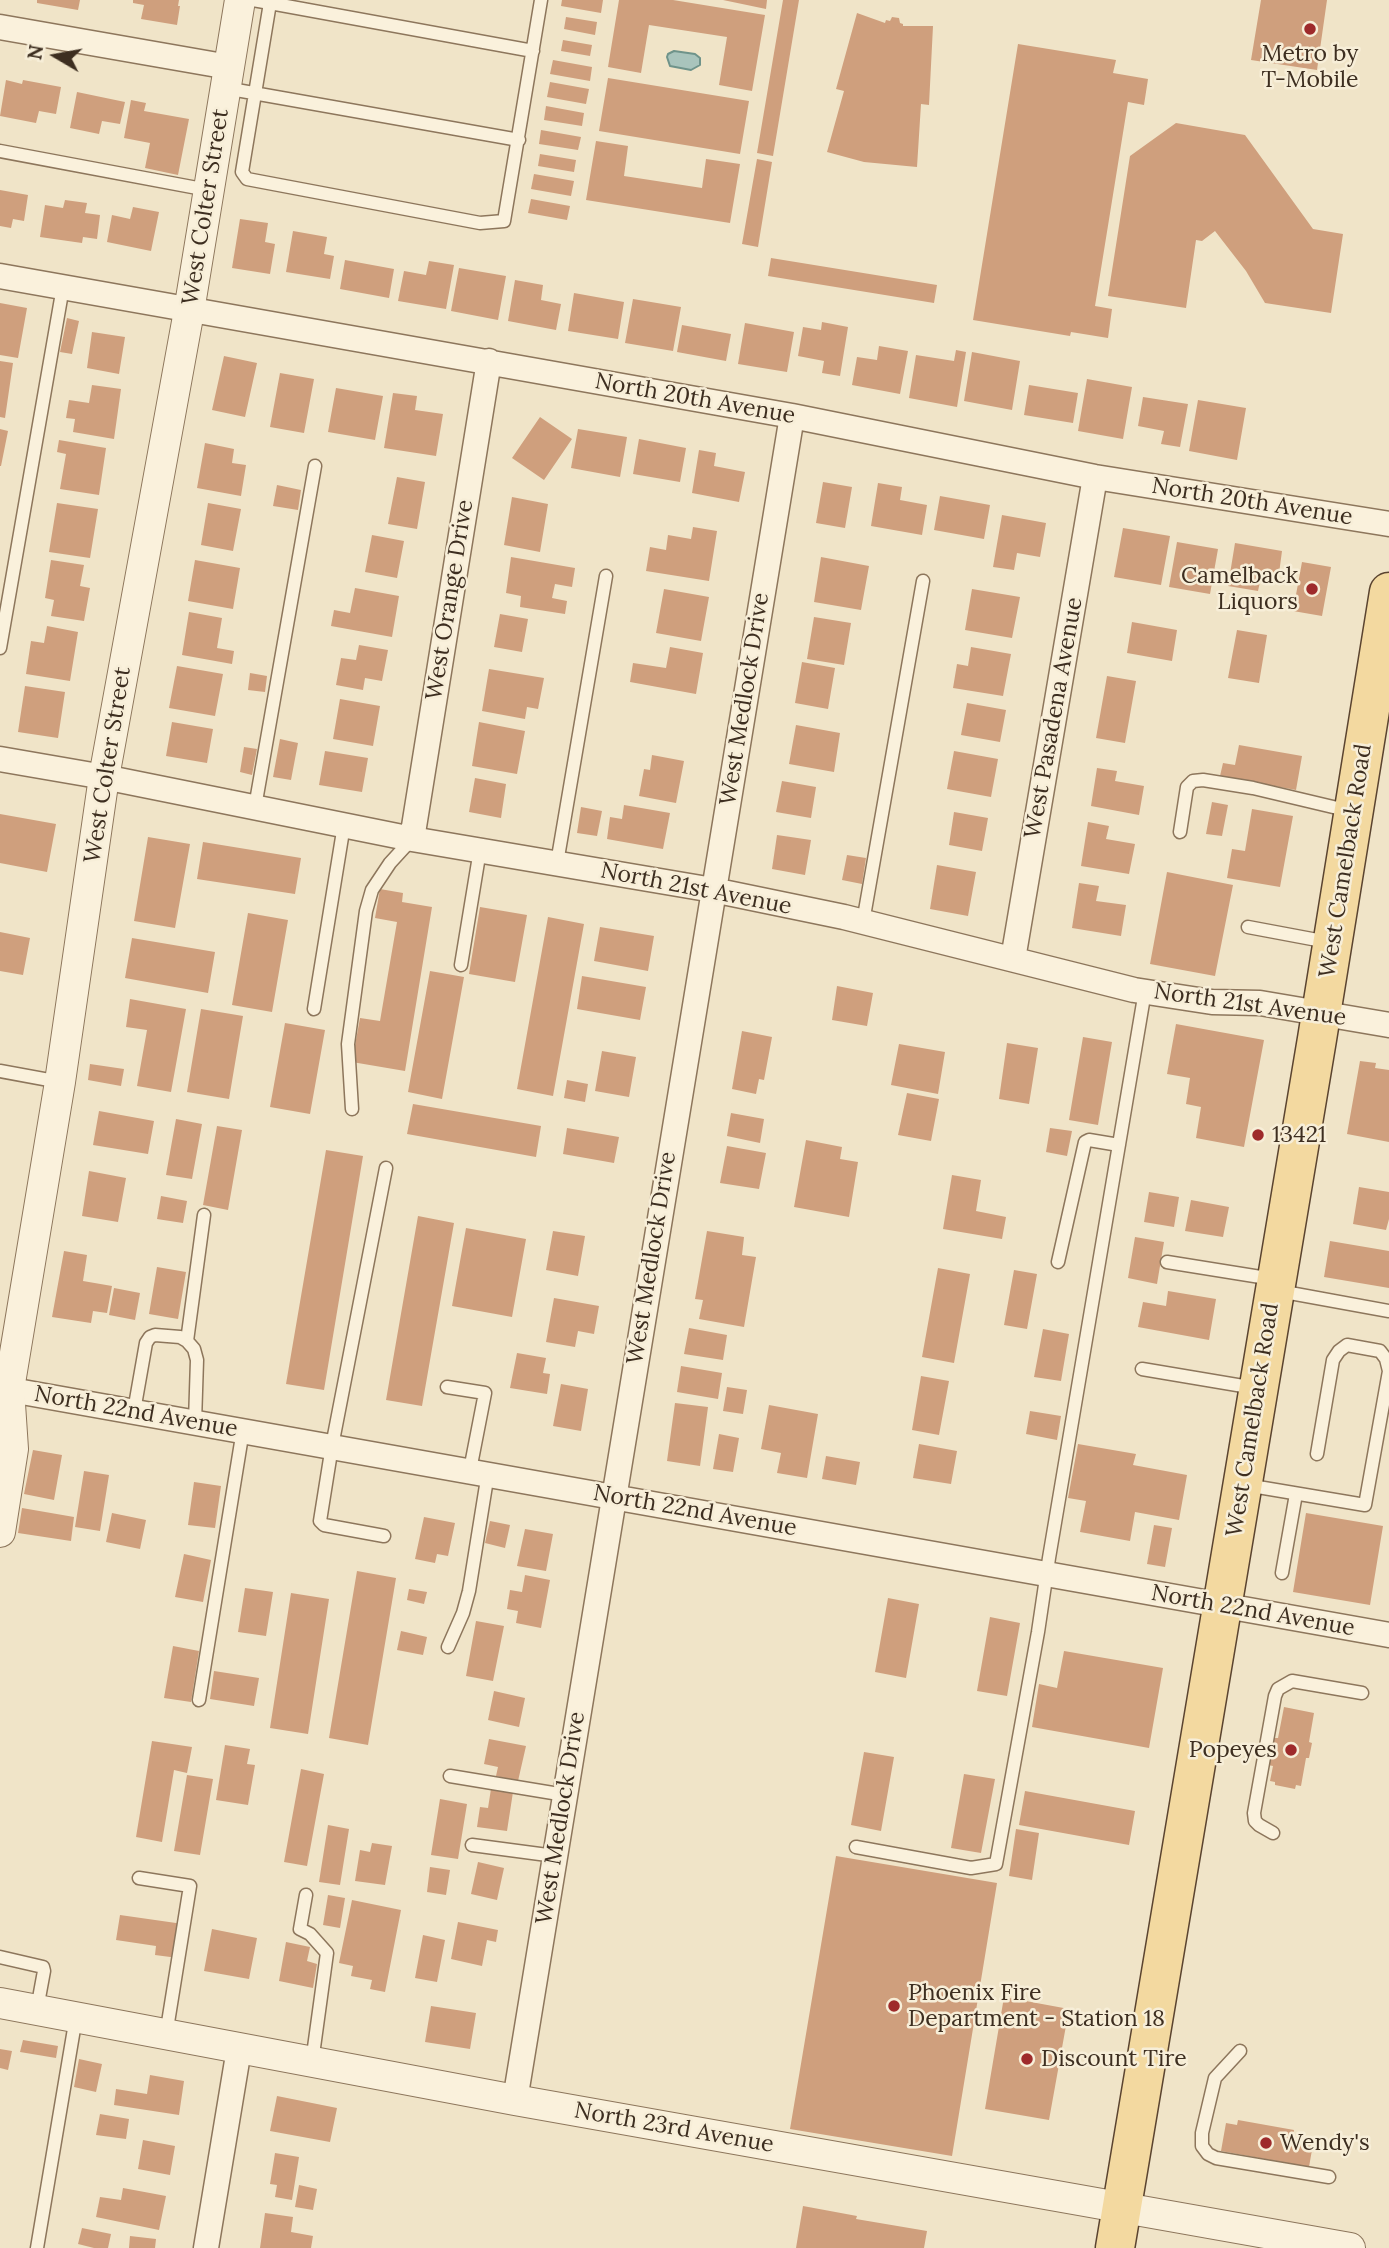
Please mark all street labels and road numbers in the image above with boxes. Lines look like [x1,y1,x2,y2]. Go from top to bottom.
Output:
street label: West Colter Street [177,107,235,307]
street label: North 20th Avenue [593,368,797,430]
street label: North 20th Avenue [1150,472,1354,532]
street label: West Orange Drive [421,498,479,702]
street label: West Medlock Drive [715,591,775,807]
street label: West Pasadena Avenue [1019,595,1089,841]
street label: West Colter Street [79,665,137,865]
street label: West Camelback Road [1314,742,1378,980]
street label: North 21st Avenue [598,857,794,921]
street label: North 21st Avenue [1152,978,1348,1032]
street label: West Medlock Drive [622,1150,682,1366]
street label: West Camelback Road [1221,1301,1285,1539]
street label: North 22nd Avenue [32,1381,240,1443]
street label: North 22nd Avenue [591,1480,799,1542]
street label: North 22nd Avenue [1149,1580,1357,1642]
street label: West Medlock Drive [531,1710,591,1926]
street label: North 23rd Avenue [572,2097,776,2159]

